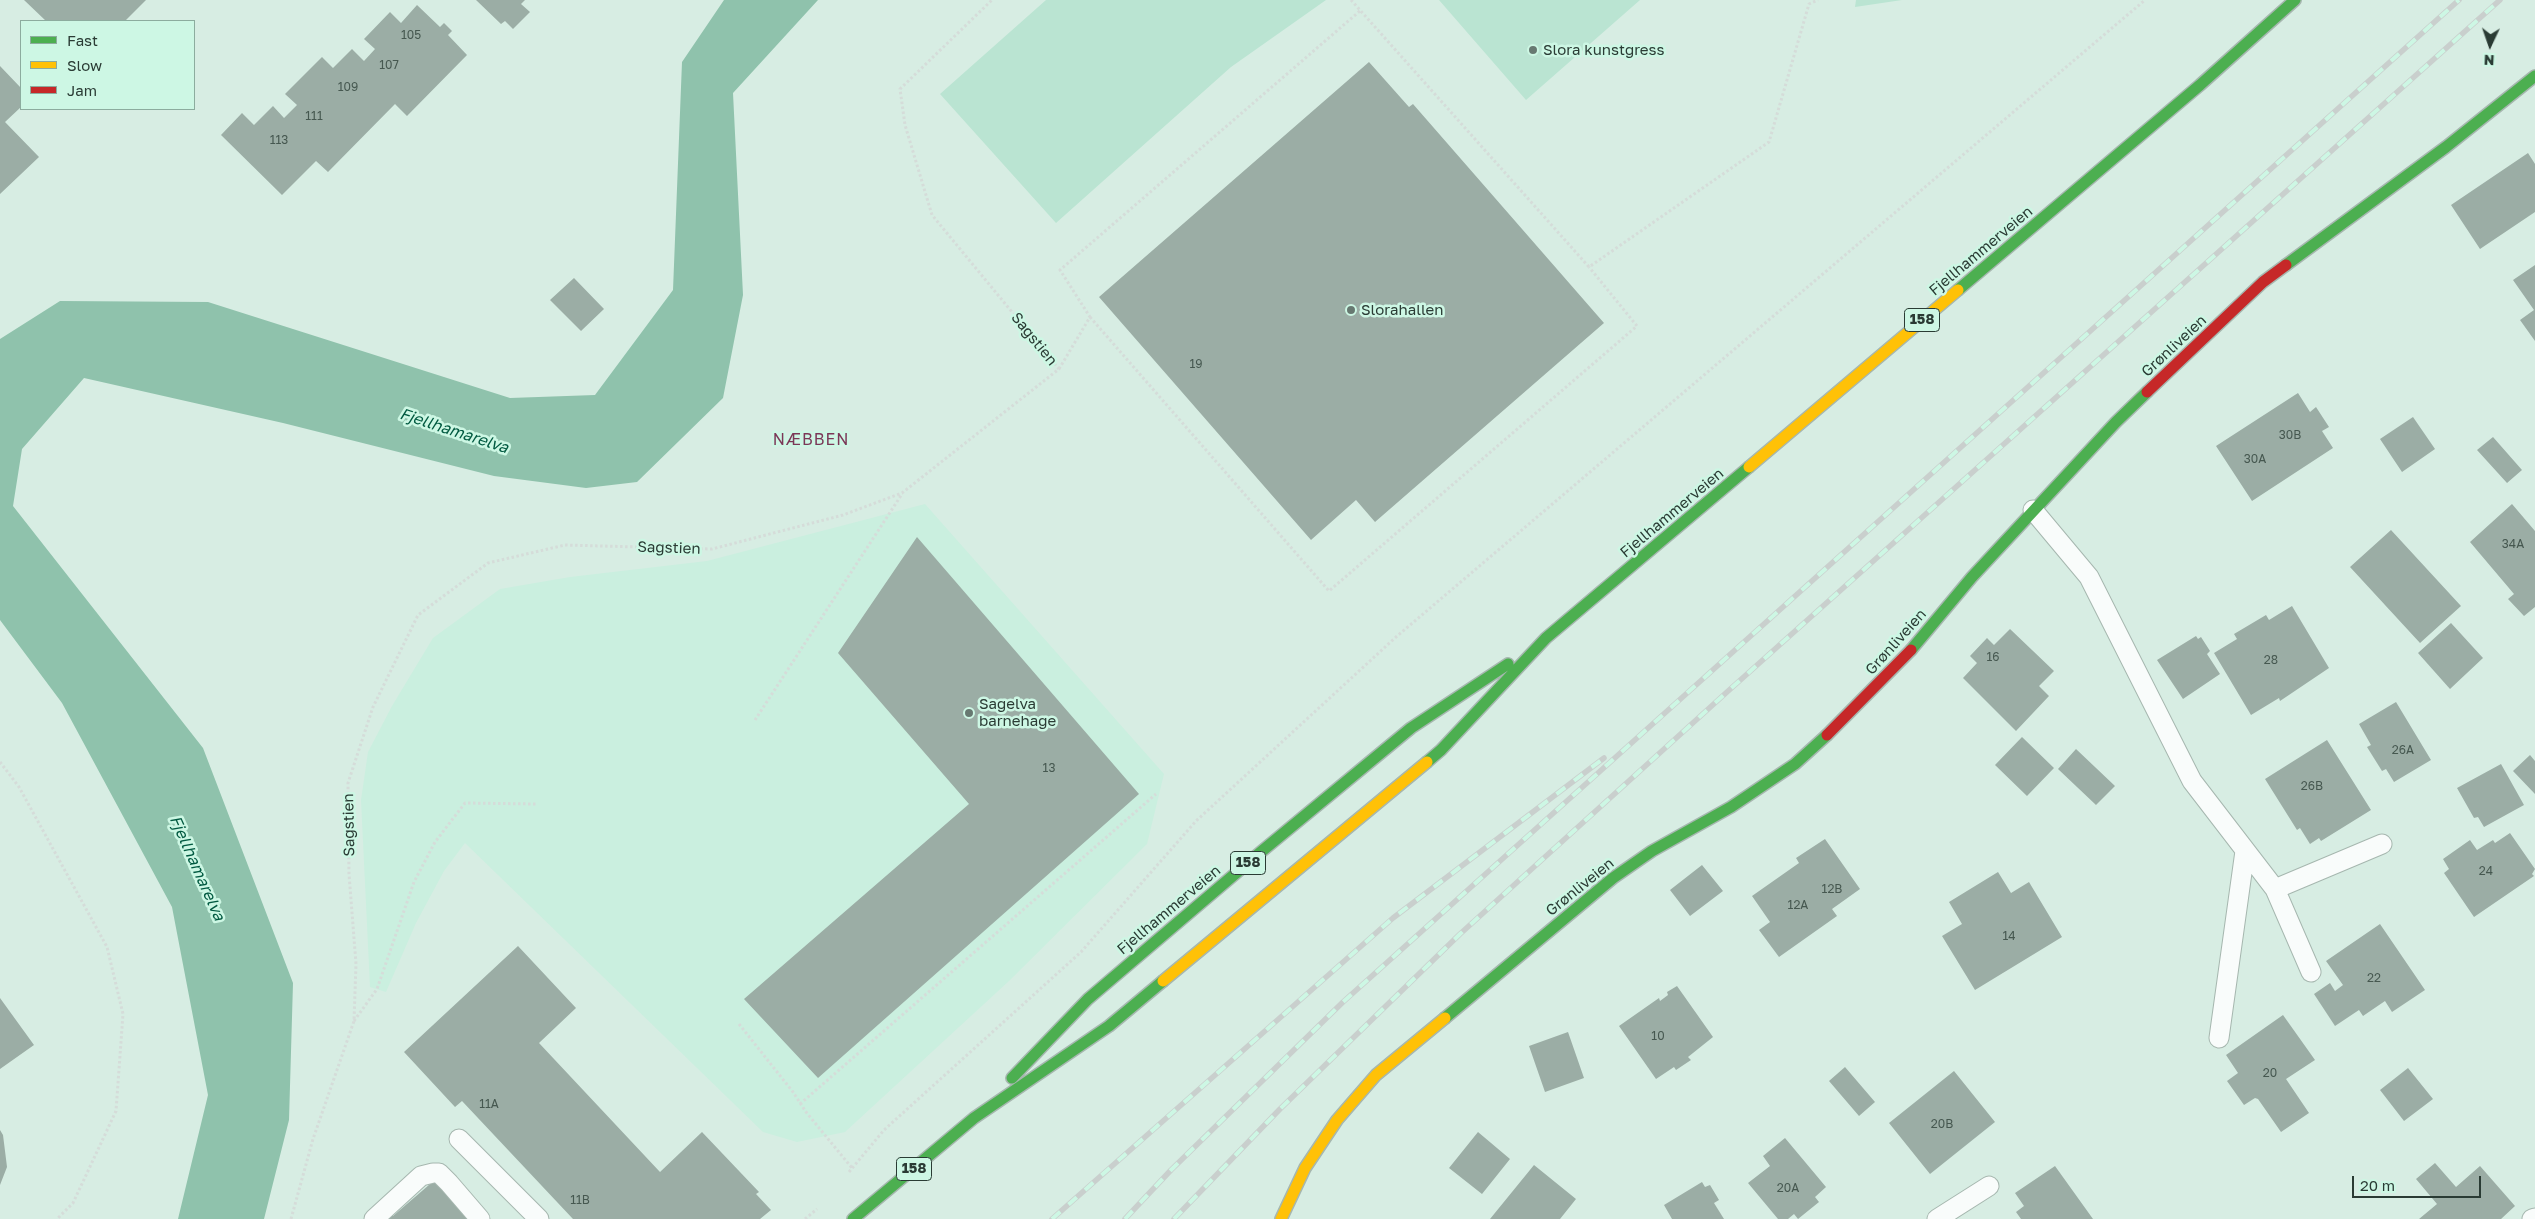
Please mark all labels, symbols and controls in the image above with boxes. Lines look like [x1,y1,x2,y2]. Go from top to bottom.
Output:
legend [20,20,195,110]
north arrow [2465,20,2515,70]
house number: 105 [401,28,421,42]
text: Fast [67,31,98,49]
place label: Slora kunstgress [1543,41,1664,59]
marker: Slora kunstgress [1527,44,1539,56]
text: N [2483,52,2495,69]
text: Slow [67,56,102,74]
house number: 107 [379,58,399,72]
house number: 109 [338,80,358,94]
text: Jam [67,81,97,99]
house number: 111 [305,109,323,123]
house number: 113 [270,133,288,147]
street label: Fjellhammerveien [1926,203,2036,299]
place label: Slorahallen [1361,301,1443,319]
marker: Slorahallen [1345,304,1357,316]
road number: 158 [1904,308,1940,332]
street label: Sagstien [1007,309,1061,369]
street label: Grønliveien [2138,311,2210,381]
house number: 19 [1189,357,1203,371]
water label: Fjellhamarelva [397,404,511,458]
house number: 30B [2279,428,2301,442]
district label: NÆBBEN [772,430,850,450]
house number: 30A [2244,452,2266,466]
street label: Fjellhammerveien [1617,465,1727,561]
house number: 34A [2502,537,2524,551]
street label: Sagstien [637,538,701,558]
street label: Grønliveien [1862,605,1930,679]
house number: 16 [1986,650,2000,664]
house number: 28 [2264,653,2278,667]
place label: Sagelva barnehage [979,695,1056,730]
marker: Sagelva barnehage [963,707,975,719]
house number: 26A [2392,743,2414,757]
house number: 13 [1043,761,1055,775]
house number: 26B [2301,779,2323,793]
street label: Sagstien [339,793,359,857]
water label: Fjellhamarelva [165,812,229,924]
road number: 158 [1230,851,1266,874]
street label: Grønliveien [1542,854,1618,920]
street label: Fjellhammerveien [1114,862,1224,958]
house number: 24 [2479,864,2493,878]
house number: 12B [1822,882,1842,896]
house number: 12A [1788,898,1808,912]
house number: 14 [2002,929,2016,943]
house number: 22 [2367,971,2381,985]
house number: 10 [1651,1029,1665,1043]
house number: 20 [2263,1066,2277,1080]
house number: 11A [479,1097,499,1111]
house number: 20B [1931,1117,1953,1131]
road number: 158 [896,1158,932,1180]
scale bar [2355,1166,2484,1198]
text: 20 m [2360,1176,2395,1194]
house number: 20A [1777,1181,1799,1195]
house number: 11B [570,1193,590,1207]

